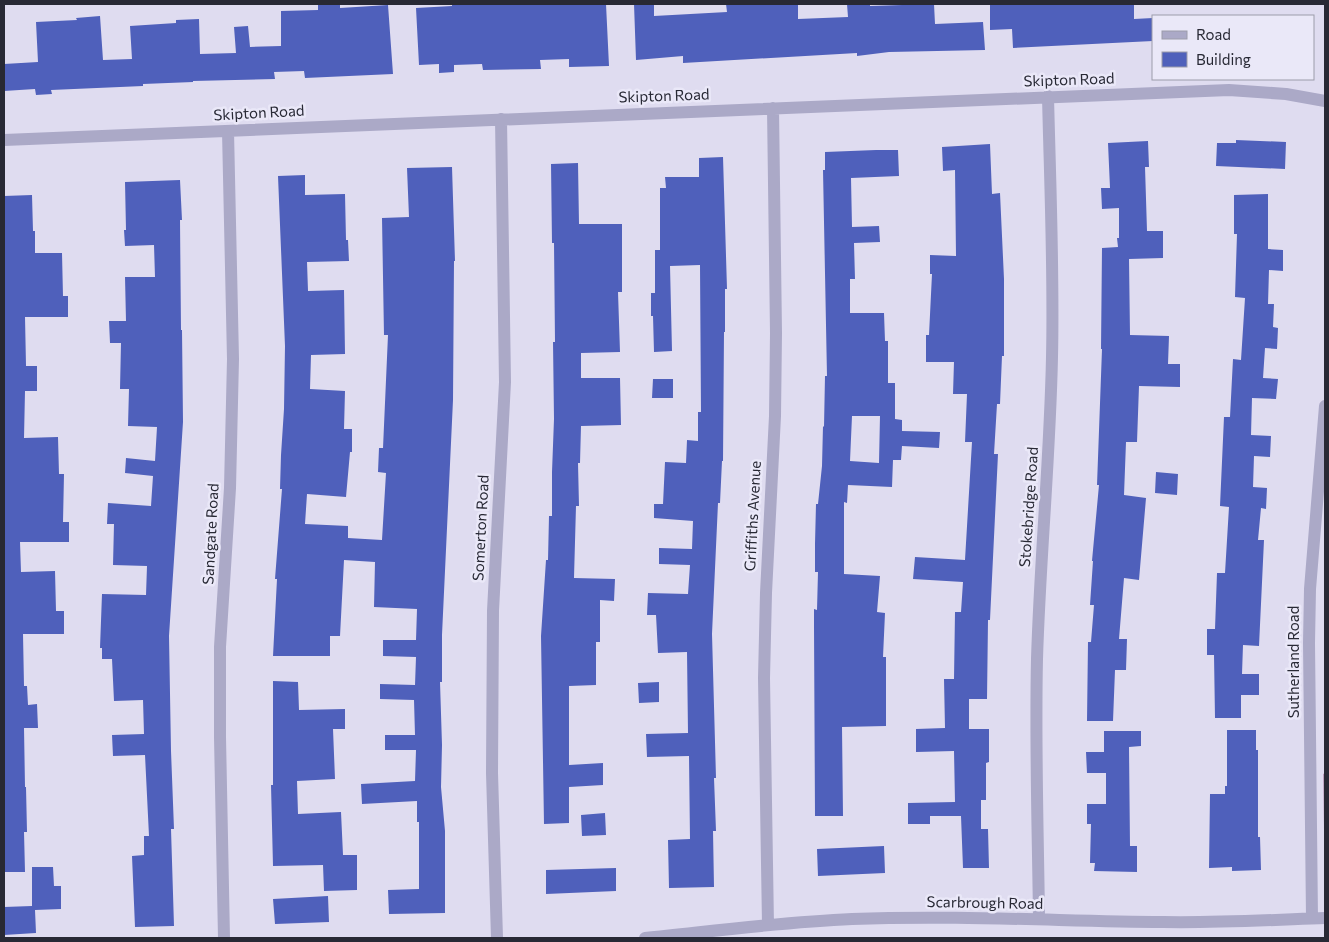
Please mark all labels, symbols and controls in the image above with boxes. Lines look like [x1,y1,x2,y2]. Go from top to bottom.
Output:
legend [1152,15,1314,80]
text: Road [1196,25,1231,43]
text: Building [1196,50,1251,68]
street label: Skipton Road [1023,68,1115,90]
street label: Skipton Road [618,84,710,106]
street label: Skipton Road [213,101,305,123]
street label: Stokebridge Road [1015,446,1041,568]
street label: Griffiths Avenue [740,460,764,572]
street label: Somerton Road [468,474,492,581]
street label: Sandgate Road [198,483,222,585]
street label: Sutherland Road [1284,606,1302,718]
street label: Scarbrough Road [927,892,1043,912]

